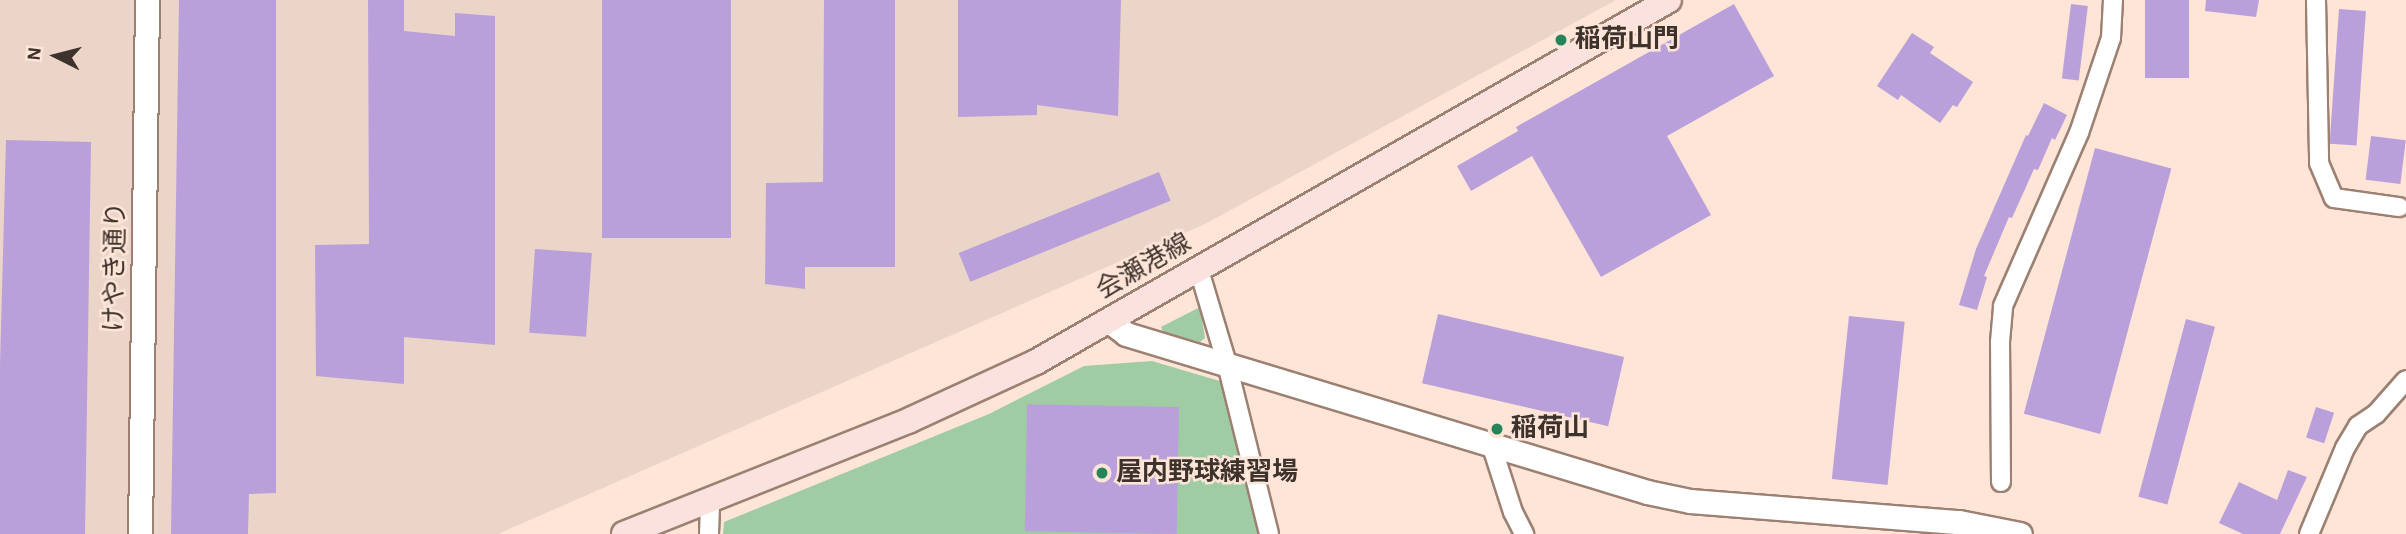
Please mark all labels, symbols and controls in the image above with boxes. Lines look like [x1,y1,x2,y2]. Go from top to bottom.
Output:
north arrow [21,21,91,91]
place label: 稲荷山門 [1575,24,1679,56]
marker: 稲荷山門 [1553,32,1569,48]
text: N [24,46,45,61]
street label: けやき通り [99,202,133,332]
street label: 会瀬港線 [1091,227,1197,307]
place label: 稲荷山 [1511,413,1589,445]
marker: 稲荷山 [1489,421,1505,437]
place label: 屋内野球練習場 [1116,457,1298,489]
marker: 屋内野球練習場 [1094,465,1110,481]

